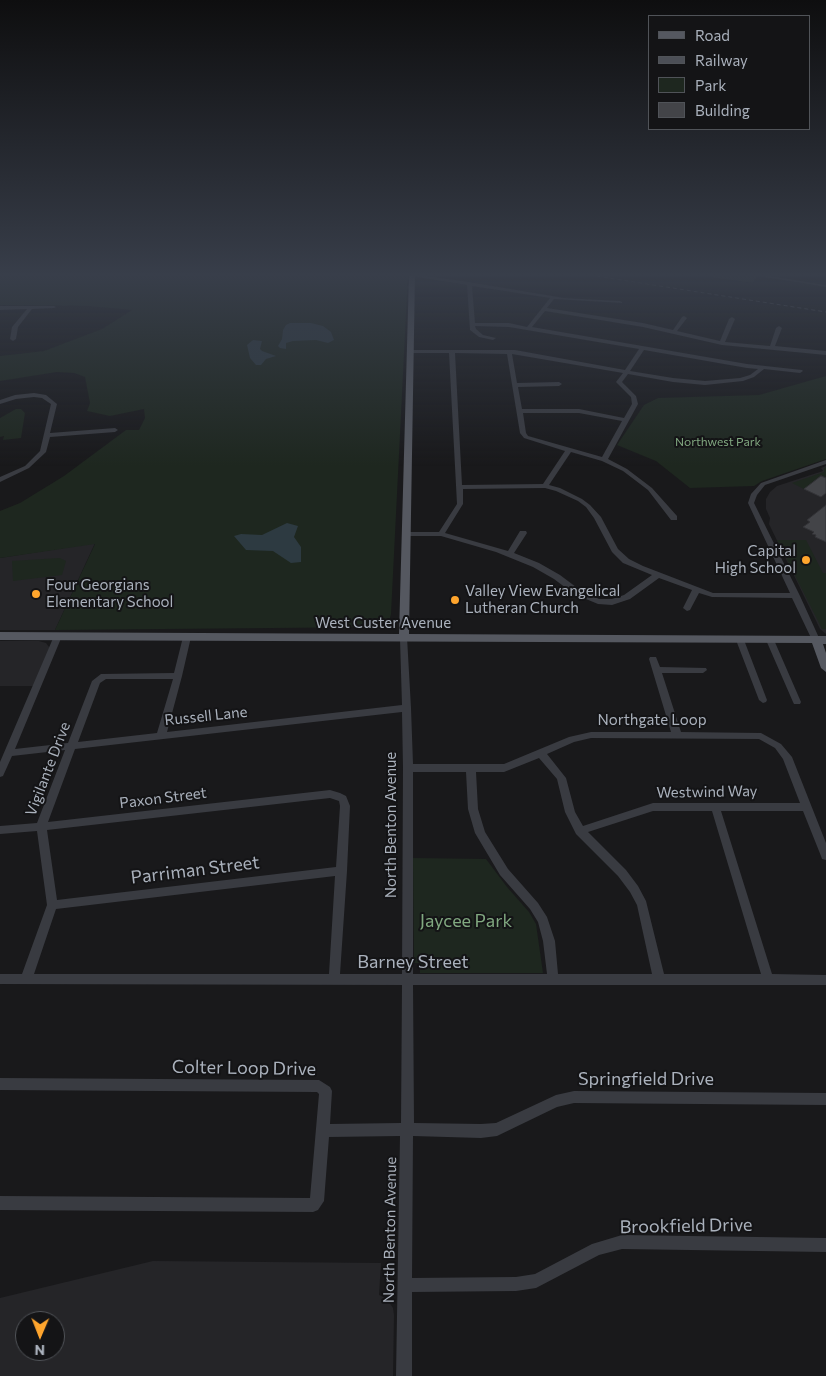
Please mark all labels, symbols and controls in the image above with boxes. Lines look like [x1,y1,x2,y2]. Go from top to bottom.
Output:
legend [648,15,811,130]
text: Road [695,26,730,44]
text: Railway [695,51,748,69]
text: Park [695,76,726,94]
text: Building [695,101,750,119]
park label: Northwest Park [675,435,761,449]
place label: Capital High School [715,542,796,577]
marker: Capital High School [800,554,812,566]
place label: Four Georgians Elementary School [46,576,173,611]
place label: Valley View Evangelical Lutheran Church [465,582,620,617]
marker: Four Georgians Elementary School [30,588,42,600]
marker: Valley View Evangelical Lutheran Church [449,594,461,606]
street label: West Custer Avenue [315,614,451,632]
street label: Russell Lane [164,703,248,729]
street label: Northgate Loop [597,711,707,729]
street label: Vigilante Drive [22,719,74,819]
street label: North Benton Avenue [382,752,400,898]
street label: Westwind Way [656,782,758,802]
street label: Paxon Street [118,784,208,812]
street label: Parriman Street [129,851,261,889]
park label: Jaycee Park [420,910,512,932]
street label: Barney Street [357,951,469,973]
street label: Colter Loop Drive [172,1056,316,1080]
street label: Springfield Drive [578,1068,714,1090]
street label: North Benton Avenue [380,1157,400,1303]
street label: Brookfield Drive [619,1214,753,1238]
north arrow [15,1311,65,1361]
text: N [34,1342,45,1359]

